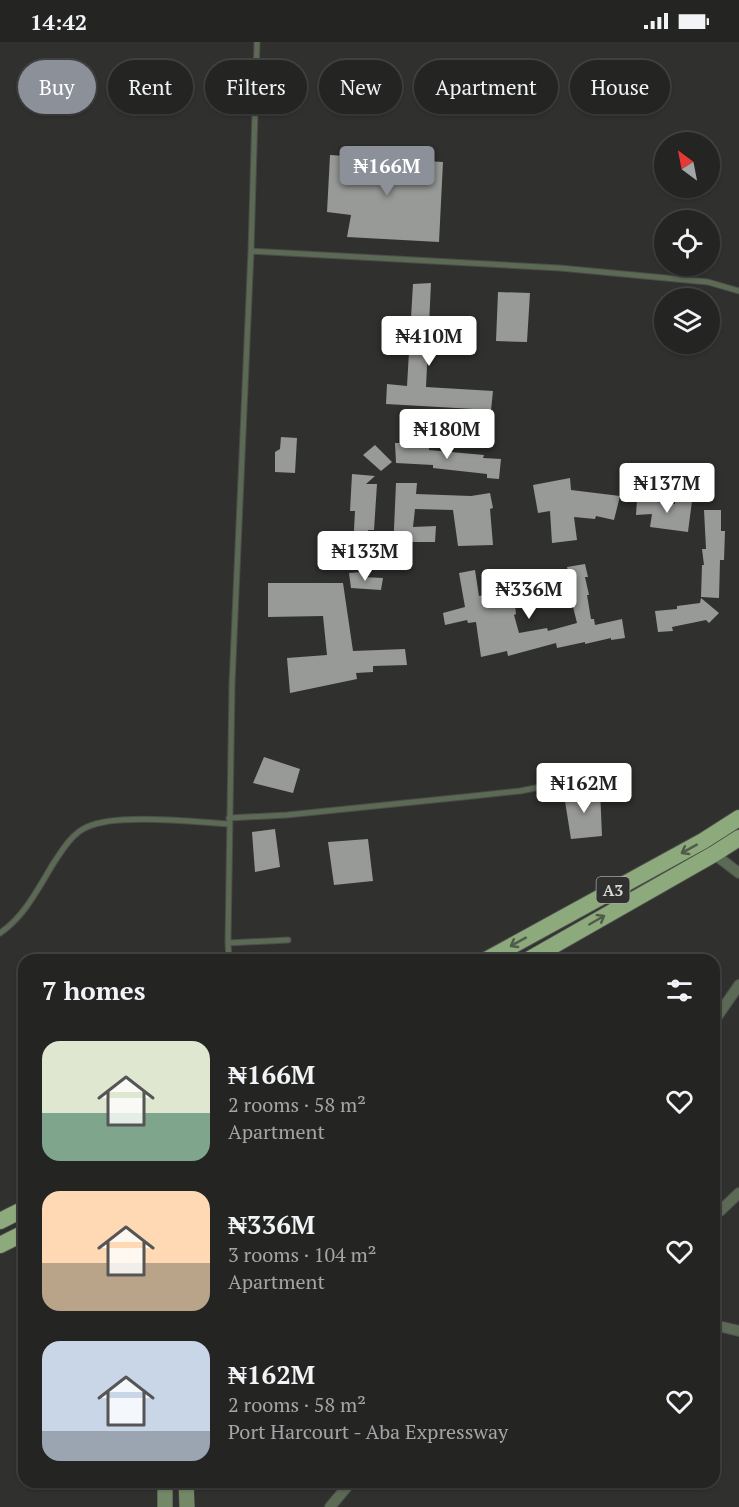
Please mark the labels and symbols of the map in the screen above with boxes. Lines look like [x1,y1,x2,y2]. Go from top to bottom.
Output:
north arrow [654,132,720,198]
pin: ₦166M [345,146,429,197]
pin: ₦410M [387,316,471,367]
pin: ₦180M [405,409,489,460]
pin: ₦137M [625,463,709,514]
pin: ₦133M [323,531,407,582]
pin: ₦336M [487,569,571,620]
pin: ₦162M [542,763,626,814]
one-way arrow [681,843,698,855]
road number: A3 [596,877,630,903]
one-way arrow [588,914,605,926]
one-way arrow [510,936,527,948]

